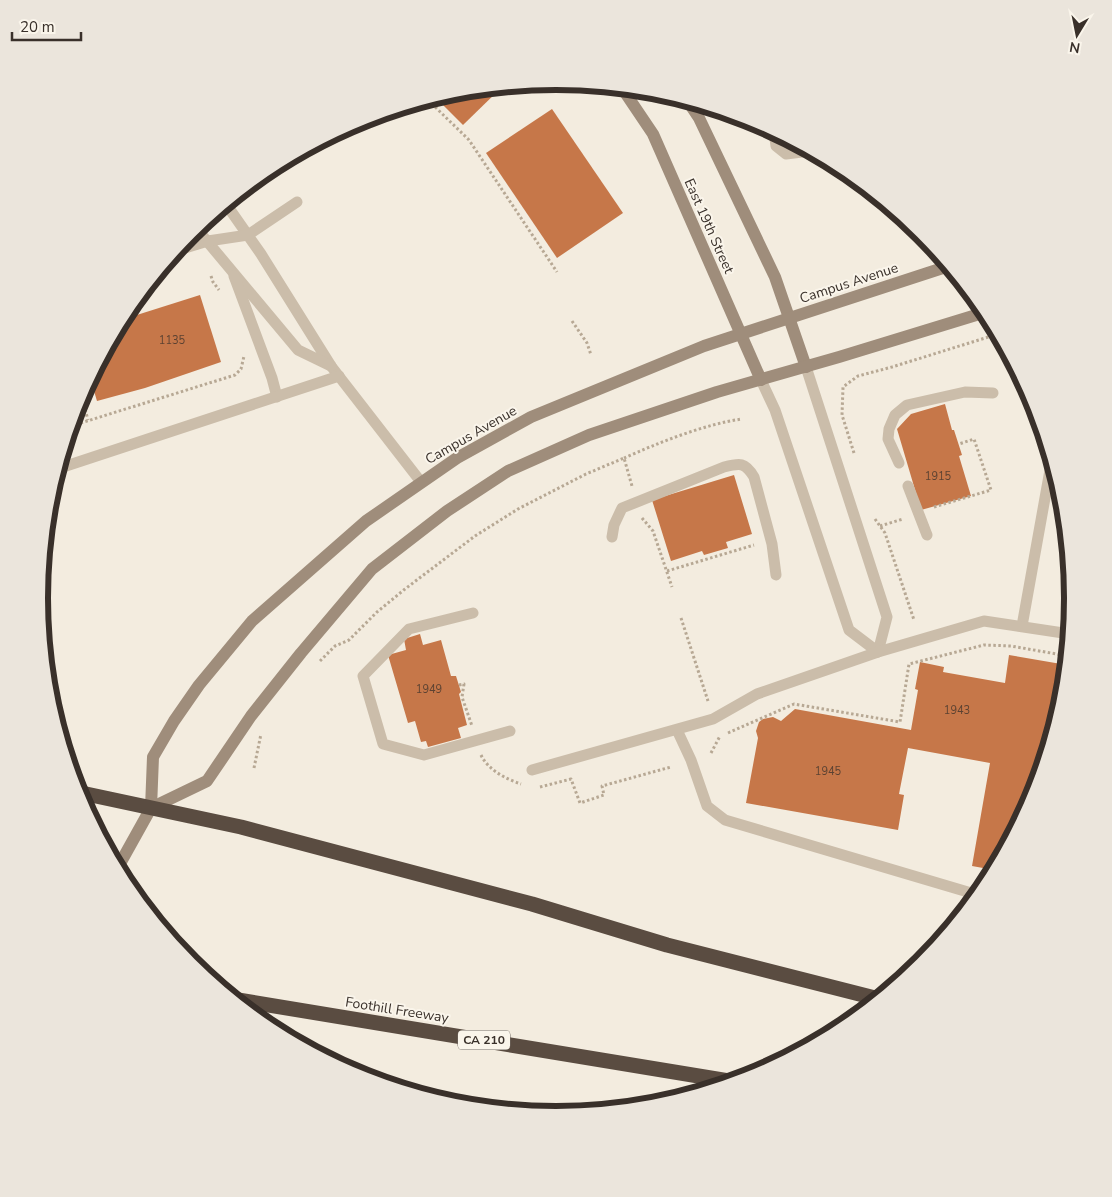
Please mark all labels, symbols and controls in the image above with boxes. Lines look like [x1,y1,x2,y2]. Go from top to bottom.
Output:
scale bar [12,10,81,42]
north arrow [1052,10,1102,60]
text: 20 m [20,17,55,37]
text: N [1068,37,1082,58]
street label: East 19th Street [680,176,738,277]
street label: Campus Avenue [797,258,901,308]
house number: 1135 [159,333,186,348]
street label: Campus Avenue [422,401,520,469]
house number: 1915 [925,469,952,484]
house number: 1949 [416,682,442,697]
house number: 1943 [944,703,970,718]
house number: 1945 [815,764,842,779]
street label: Foothill Freeway [344,992,451,1028]
road number: CA 210 [458,1030,510,1050]

